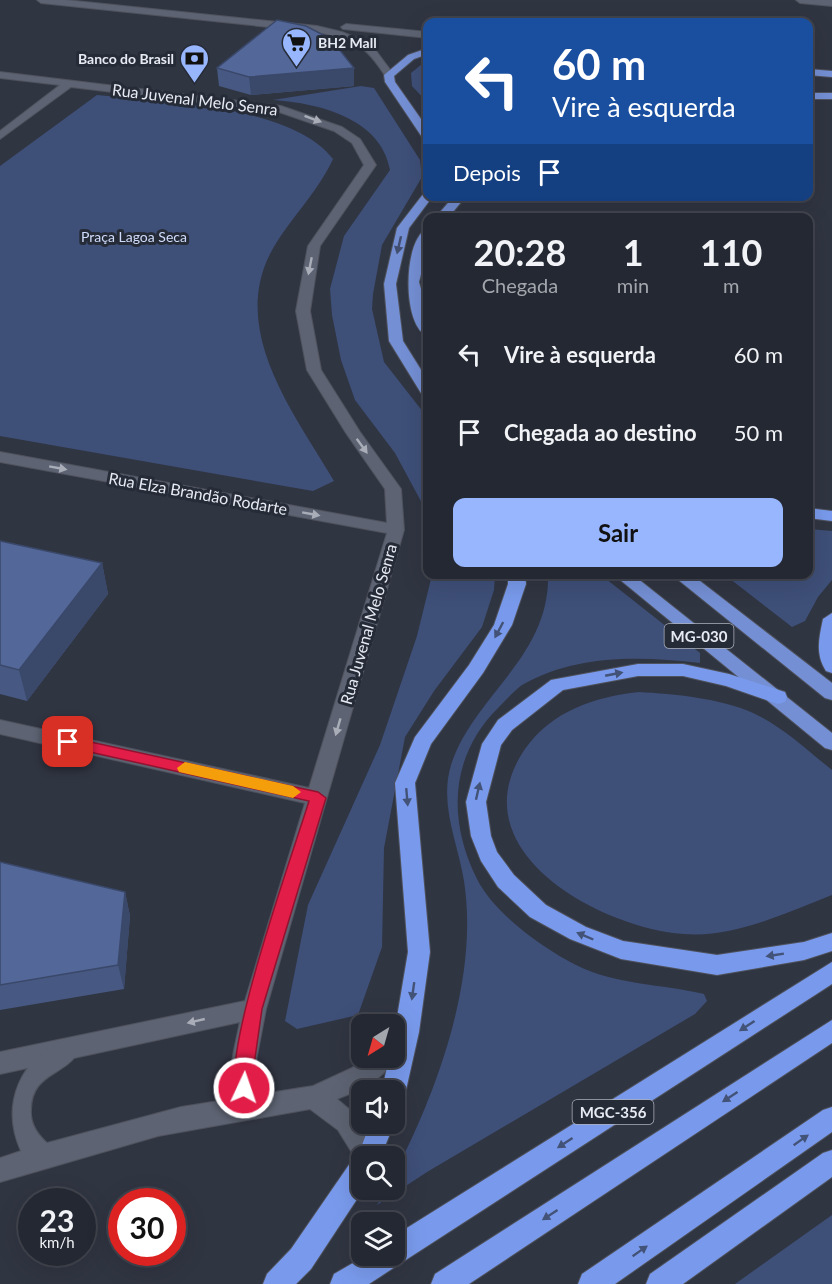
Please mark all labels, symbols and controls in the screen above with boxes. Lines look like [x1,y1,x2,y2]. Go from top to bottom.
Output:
supermarket icon: BH2 Mall [281,26,313,68]
place label: BH2 Mall [318,34,377,51]
text: 60 m [552,39,646,89]
bank icon: Banco do Brasil [179,42,211,84]
icon: left [453,42,531,120]
place label: Banco do Brasil [78,50,174,67]
street label: Rua Juvenal Melo Senra [111,79,279,119]
text: Vire à esquerda [552,90,736,123]
one-way arrow [304,115,322,124]
icon: arrive [533,156,566,189]
text: Depois [453,159,521,186]
park label: Praça Lagoa Seca [81,228,187,245]
text: 20:28 [474,230,566,274]
text: 1 [623,230,644,274]
text: 110 [700,230,762,274]
one-way arrow [394,236,403,255]
one-way arrow [305,257,314,276]
text: Chegada [482,273,558,297]
text: min [617,273,649,297]
text: m [723,273,739,297]
icon: left [453,338,486,371]
text: Vire à esquerda [504,341,656,368]
text: 60 m [734,341,783,368]
icon: arrive [453,416,486,449]
text: Chegada ao destino [504,419,697,446]
text: 50 m [734,419,783,446]
one-way arrow [356,437,368,453]
one-way arrow [48,464,67,473]
street label: Rua Elza Brandão Rodarte [107,468,289,518]
button: Sair [453,498,783,567]
one-way arrow [302,510,321,519]
street label: Rua Juvenal Melo Senra [336,541,400,707]
one-way arrow [494,621,504,638]
road number: MG-030 [664,624,734,648]
one-way arrow [605,669,624,678]
pin [42,716,93,767]
one-way arrow [333,718,343,736]
icon: arrive [51,725,84,758]
one-way arrow [474,781,484,800]
one-way arrow [402,788,411,807]
one-way arrow [576,931,594,941]
one-way arrow [766,951,785,960]
one-way arrow [408,982,418,1001]
north arrow [351,1014,405,1068]
map controls [351,1014,405,1266]
one-way arrow [187,1017,206,1027]
one-way arrow [739,1021,755,1032]
position arrow [212,1056,276,1120]
button: sound [351,1080,405,1134]
one-way arrow [723,1091,739,1103]
road number: MGC-356 [572,1100,654,1124]
one-way arrow [792,1134,808,1146]
one-way arrow [557,1137,573,1148]
button: search [351,1146,405,1200]
speed limit sign: 30 [108,1188,186,1266]
text: 23 [40,1202,74,1238]
one-way arrow [542,1210,558,1221]
button: layers [351,1212,405,1266]
text: km/h [39,1233,75,1251]
one-way arrow [632,1245,648,1257]

